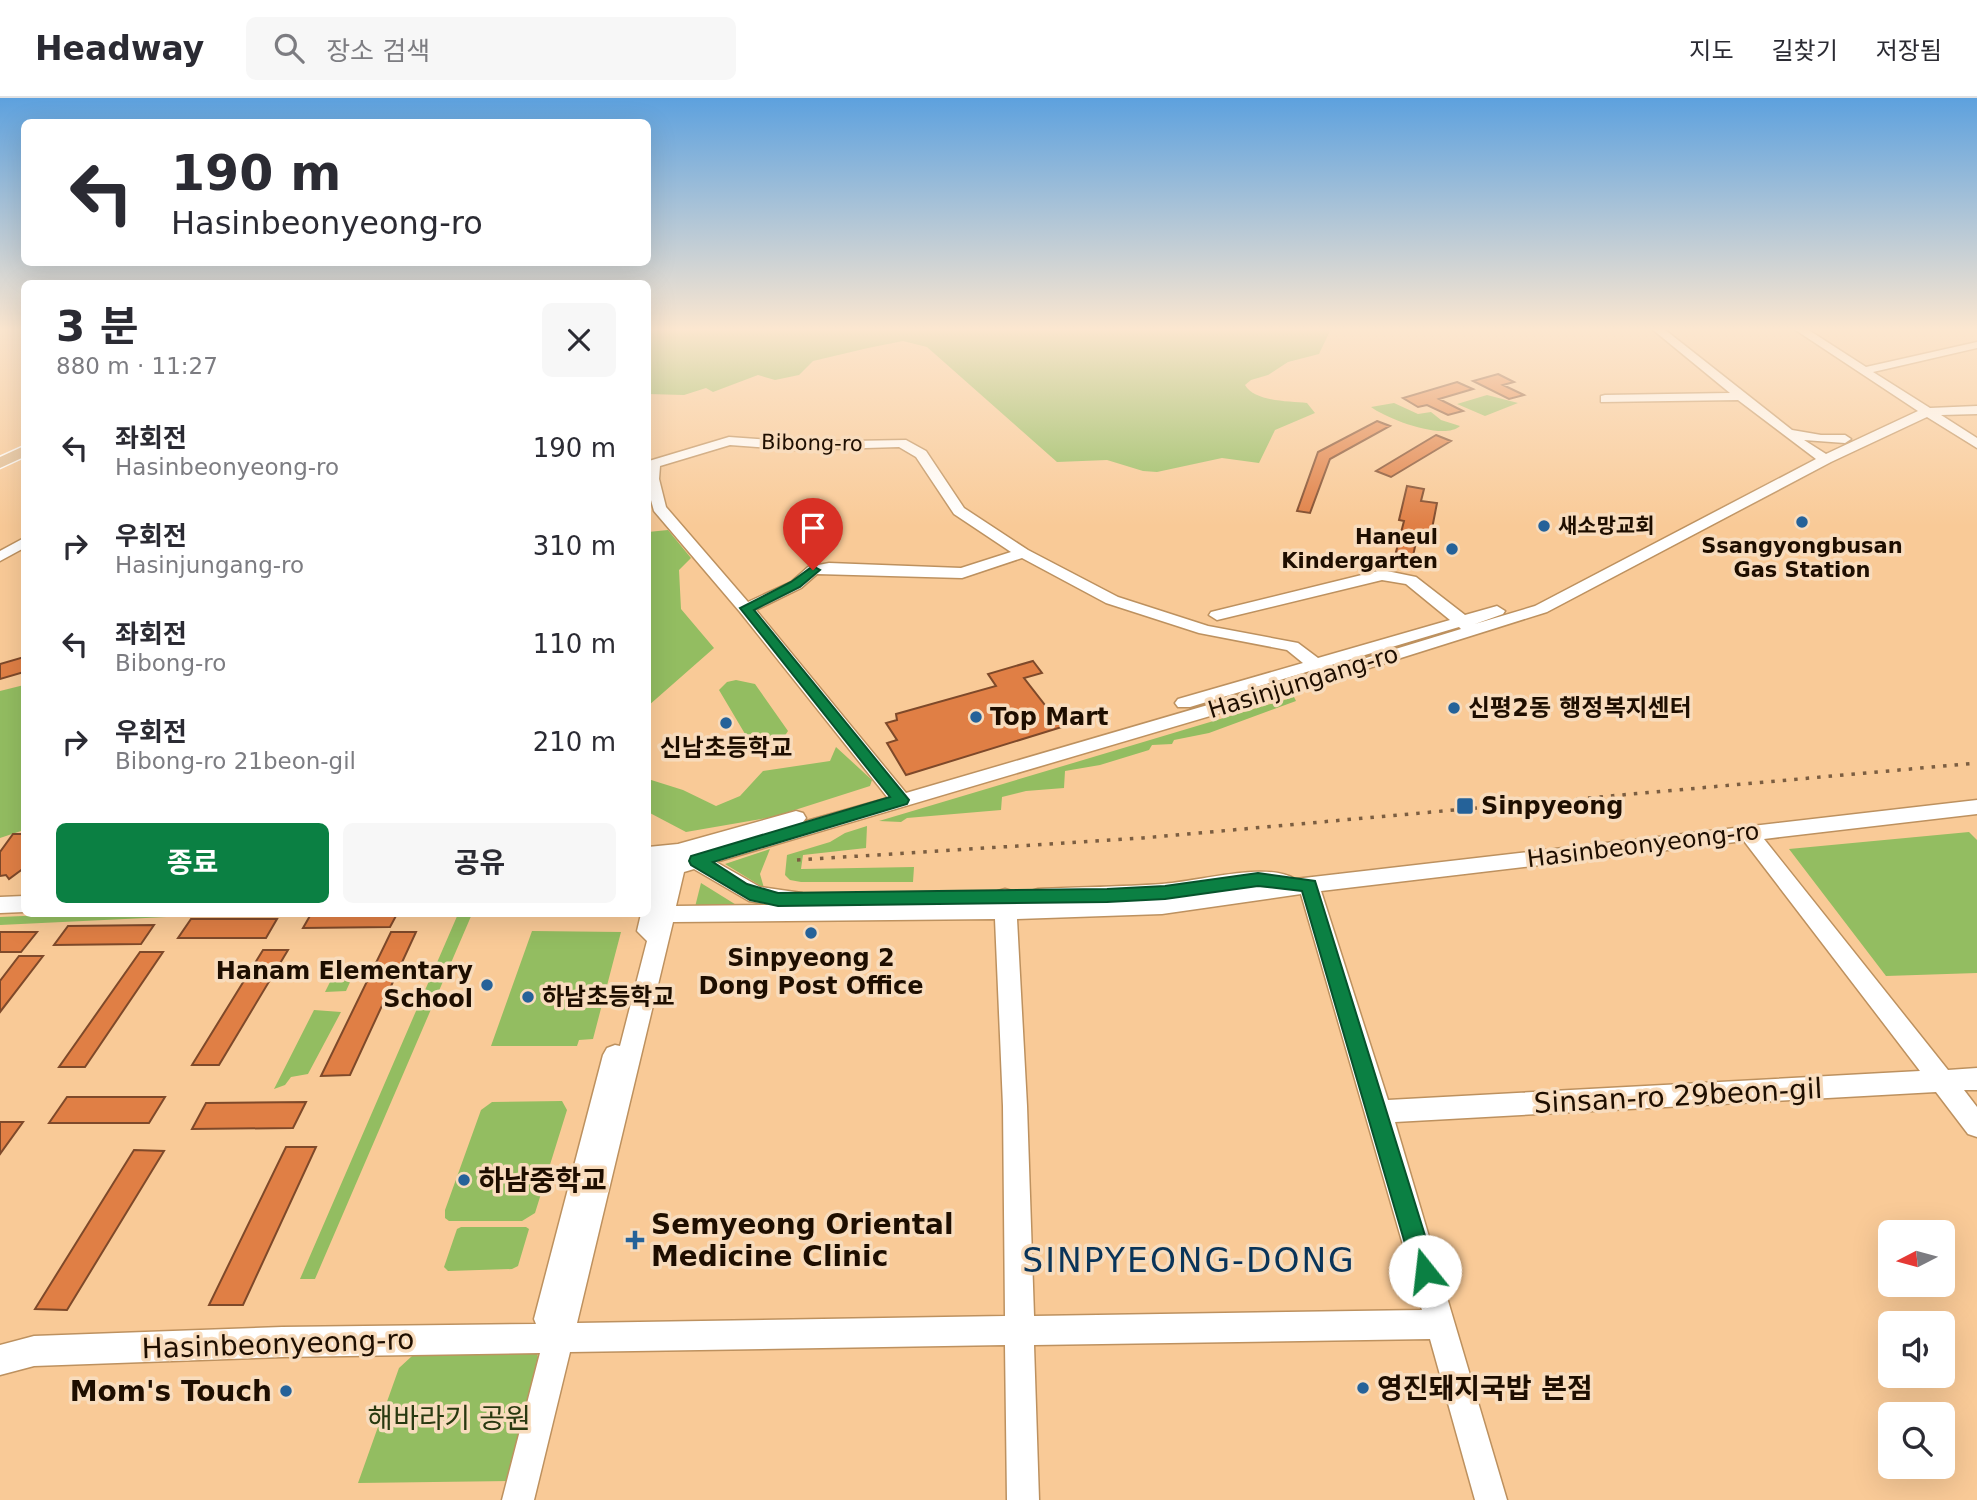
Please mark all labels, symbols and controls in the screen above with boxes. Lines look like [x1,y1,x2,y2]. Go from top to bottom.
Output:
search box [246,17,736,80]
text: Headway [35,29,204,68]
icon: search [270,29,308,67]
text: 장소 검색 [326,36,430,66]
text: 지도 [1689,37,1734,65]
text: 길찾기 [1772,37,1838,65]
text: 저장됨 [1876,37,1942,65]
text: 190 m [171,145,341,202]
icon: left [56,147,147,238]
text: Hasinbeonyeong-ro [171,204,483,242]
text: 3 분 [56,302,139,351]
button: close [542,303,616,377]
text: 880 m · 11:27 [56,353,218,379]
text: 좌회전 [115,423,187,453]
icon: left [56,429,94,467]
street label: Bibong-ro [761,430,863,456]
text: 190 m [533,433,616,463]
text: Hasinbeonyeong-ro [115,454,339,480]
pin [783,498,843,570]
icon: arrive [794,509,832,547]
place label: 새소망교회 [1558,514,1655,538]
marker: Ssangyongbusan Gas Station [1794,514,1810,530]
marker: 새소망교회 [1536,518,1552,534]
text: 우회전 [115,521,187,551]
place label: Haneul Kindergarten [1281,525,1438,573]
icon: right [56,527,94,565]
text: 310 m [533,531,616,561]
place label: Ssangyongbusan Gas Station [1701,534,1903,582]
marker: Haneul Kindergarten [1444,541,1460,557]
text: Hasinjungang-ro [115,552,304,578]
text: 좌회전 [115,619,187,649]
icon: left [56,625,94,663]
text: 110 m [533,629,616,659]
street label: Hasinjungang-ro [1205,640,1401,724]
text: Bibong-ro [115,650,226,676]
place label: 신평2동 행정복지센터 [1468,694,1692,722]
marker: 신평2동 행정복지센터 [1446,700,1462,716]
place label: Top Mart [990,703,1109,731]
marker: Top Mart [968,709,984,725]
marker: 신남초등학교 [718,715,734,731]
text: 우회전 [115,717,187,747]
icon: right [56,723,94,761]
text: 210 m [533,727,616,757]
place label: 신남초등학교 [660,734,792,762]
text: Bibong-ro 21beon-gil [115,748,356,774]
place label: Sinpyeong [1481,792,1623,820]
marker: Sinpyeong [1455,796,1475,816]
street label: Hasinbeonyeong-ro [1525,817,1761,873]
button: 종료 [56,823,329,903]
button: 공유 [343,823,616,903]
marker: Sinpyeong 2 Dong Post Office [803,925,819,941]
place label: Sinpyeong 2 Dong Post Office [699,944,923,1000]
place label: Hanam Elementary School [216,957,473,1013]
marker: Hanam Elementary School [479,977,495,993]
place label: 하남초등학교 [542,983,674,1011]
marker: 하남초등학교 [520,989,536,1005]
street label: Sinsan-ro 29beon-gil [1533,1072,1823,1120]
place label: 하남중학교 [478,1164,607,1197]
marker: 하남중학교 [456,1172,472,1188]
place label: Semyeong Oriental Medicine Clinic [651,1208,954,1273]
north arrow [1878,1220,1955,1297]
map controls [1878,1220,1955,1479]
marker: Semyeong Oriental Medicine Clinic [625,1230,645,1250]
position arrow [1388,1234,1462,1308]
district label: SINPYEONG-DONG [1022,1241,1356,1280]
button: sound [1878,1311,1955,1388]
street label: Hasinbeonyeong-ro [141,1323,415,1365]
place label: 영진돼지국밥 본점 [1377,1372,1593,1405]
place label: Mom's Touch [70,1375,272,1408]
marker: 영진돼지국밥 본점 [1355,1380,1371,1396]
marker: Mom's Touch [278,1383,294,1399]
park label: 해바라기 공원 [367,1402,531,1435]
button: search [1878,1402,1955,1479]

